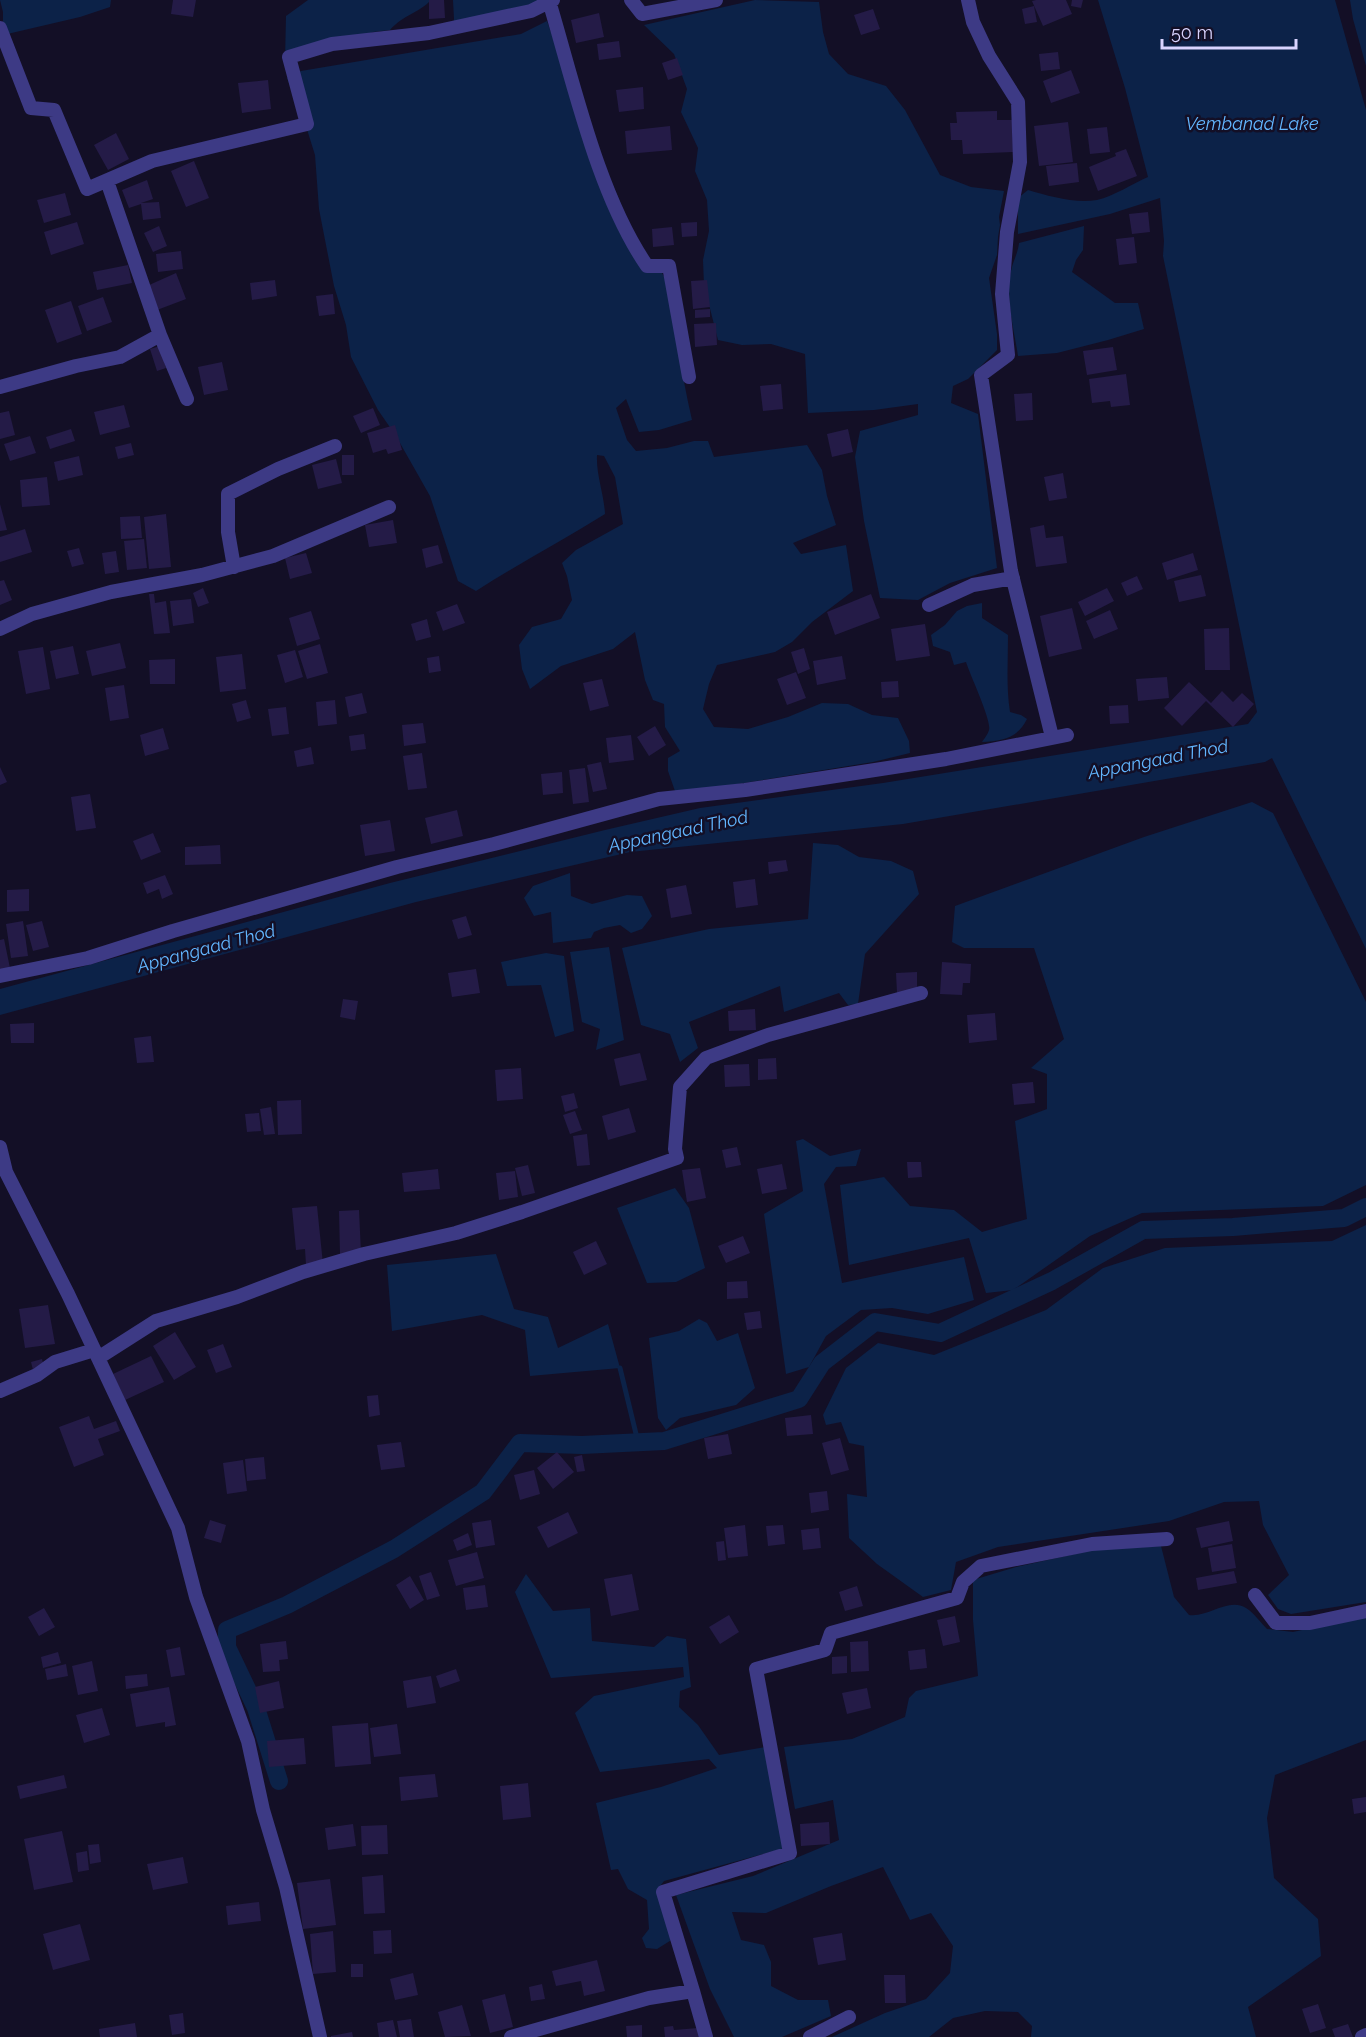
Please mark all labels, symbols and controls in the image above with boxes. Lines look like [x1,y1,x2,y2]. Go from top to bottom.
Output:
scale bar [1162,12,1296,50]
text: 50 m [1171,22,1213,43]
water label: Vembanad Lake [1185,113,1319,134]
water label: Appangaad Thod [1085,735,1231,783]
water label: Appangaad Thod [605,806,751,856]
water label: Appangaad Thod [134,919,279,977]

